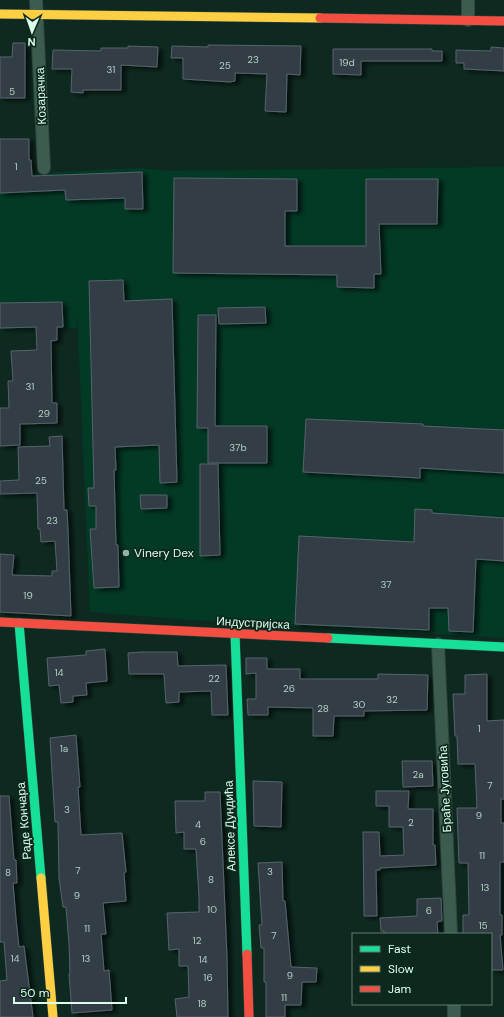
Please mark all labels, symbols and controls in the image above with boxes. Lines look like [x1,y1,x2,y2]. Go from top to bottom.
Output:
north arrow [12,12,52,52]
text: N [27,35,36,49]
house number: 23 [247,53,259,66]
house number: 19d [339,56,355,69]
house number: 25 [219,59,231,72]
house number: 31 [107,63,115,76]
street label: Козарачка [32,67,50,125]
house number: 5 [9,85,15,98]
house number: 1 [14,160,18,173]
house number: 31 [26,380,34,393]
house number: 29 [38,407,50,420]
house number: 37b [229,441,247,454]
house number: 25 [35,474,47,487]
house number: 23 [46,514,58,527]
place label: Vinery Dex [134,545,194,561]
marker: Vinery Dex [121,548,131,558]
house number: 37 [380,578,392,591]
house number: 19 [23,589,33,602]
street label: Индустријска [216,613,291,633]
house number: 14 [54,666,64,679]
house number: 22 [208,672,220,685]
house number: 26 [283,682,295,695]
house number: 32 [386,693,398,706]
house number: 30 [353,698,366,711]
house number: 28 [317,702,329,715]
house number: 1 [477,722,481,735]
house number: 1a [60,742,68,755]
street label: Браће Југовића [435,745,455,833]
house number: 2a [412,768,424,781]
house number: 7 [487,779,493,792]
street label: Алексе Дундића [220,780,240,872]
street label: Раде Кончара [13,781,35,860]
house number: 3 [64,803,70,816]
house number: 9 [476,809,482,822]
house number: 2 [408,816,414,829]
house number: 4 [195,818,201,831]
house number: 6 [200,835,206,848]
house number: 11 [479,849,485,862]
house number: 7 [75,864,81,877]
house number: 3 [267,865,273,878]
house number: 8 [5,866,11,879]
house number: 8 [208,873,214,886]
house number: 13 [480,881,490,894]
house number: 9 [74,889,80,902]
house number: 10 [207,903,217,916]
house number: 6 [426,904,432,917]
house number: 15 [478,919,488,932]
house number: 11 [84,922,90,935]
house number: 7 [271,929,277,942]
legend [352,933,492,1005]
house number: 12 [193,934,202,947]
text: Fast [388,941,411,957]
house number: 14 [10,952,20,965]
house number: 13 [81,952,91,965]
house number: 14 [198,953,208,966]
text: Slow [388,961,414,977]
house number: 9 [287,969,293,982]
house number: 16 [203,971,213,984]
scale bar [14,979,126,1005]
text: Jam [388,981,411,997]
text: 50 m [20,985,49,1001]
house number: 11 [281,991,287,1004]
house number: 18 [197,997,207,1010]

